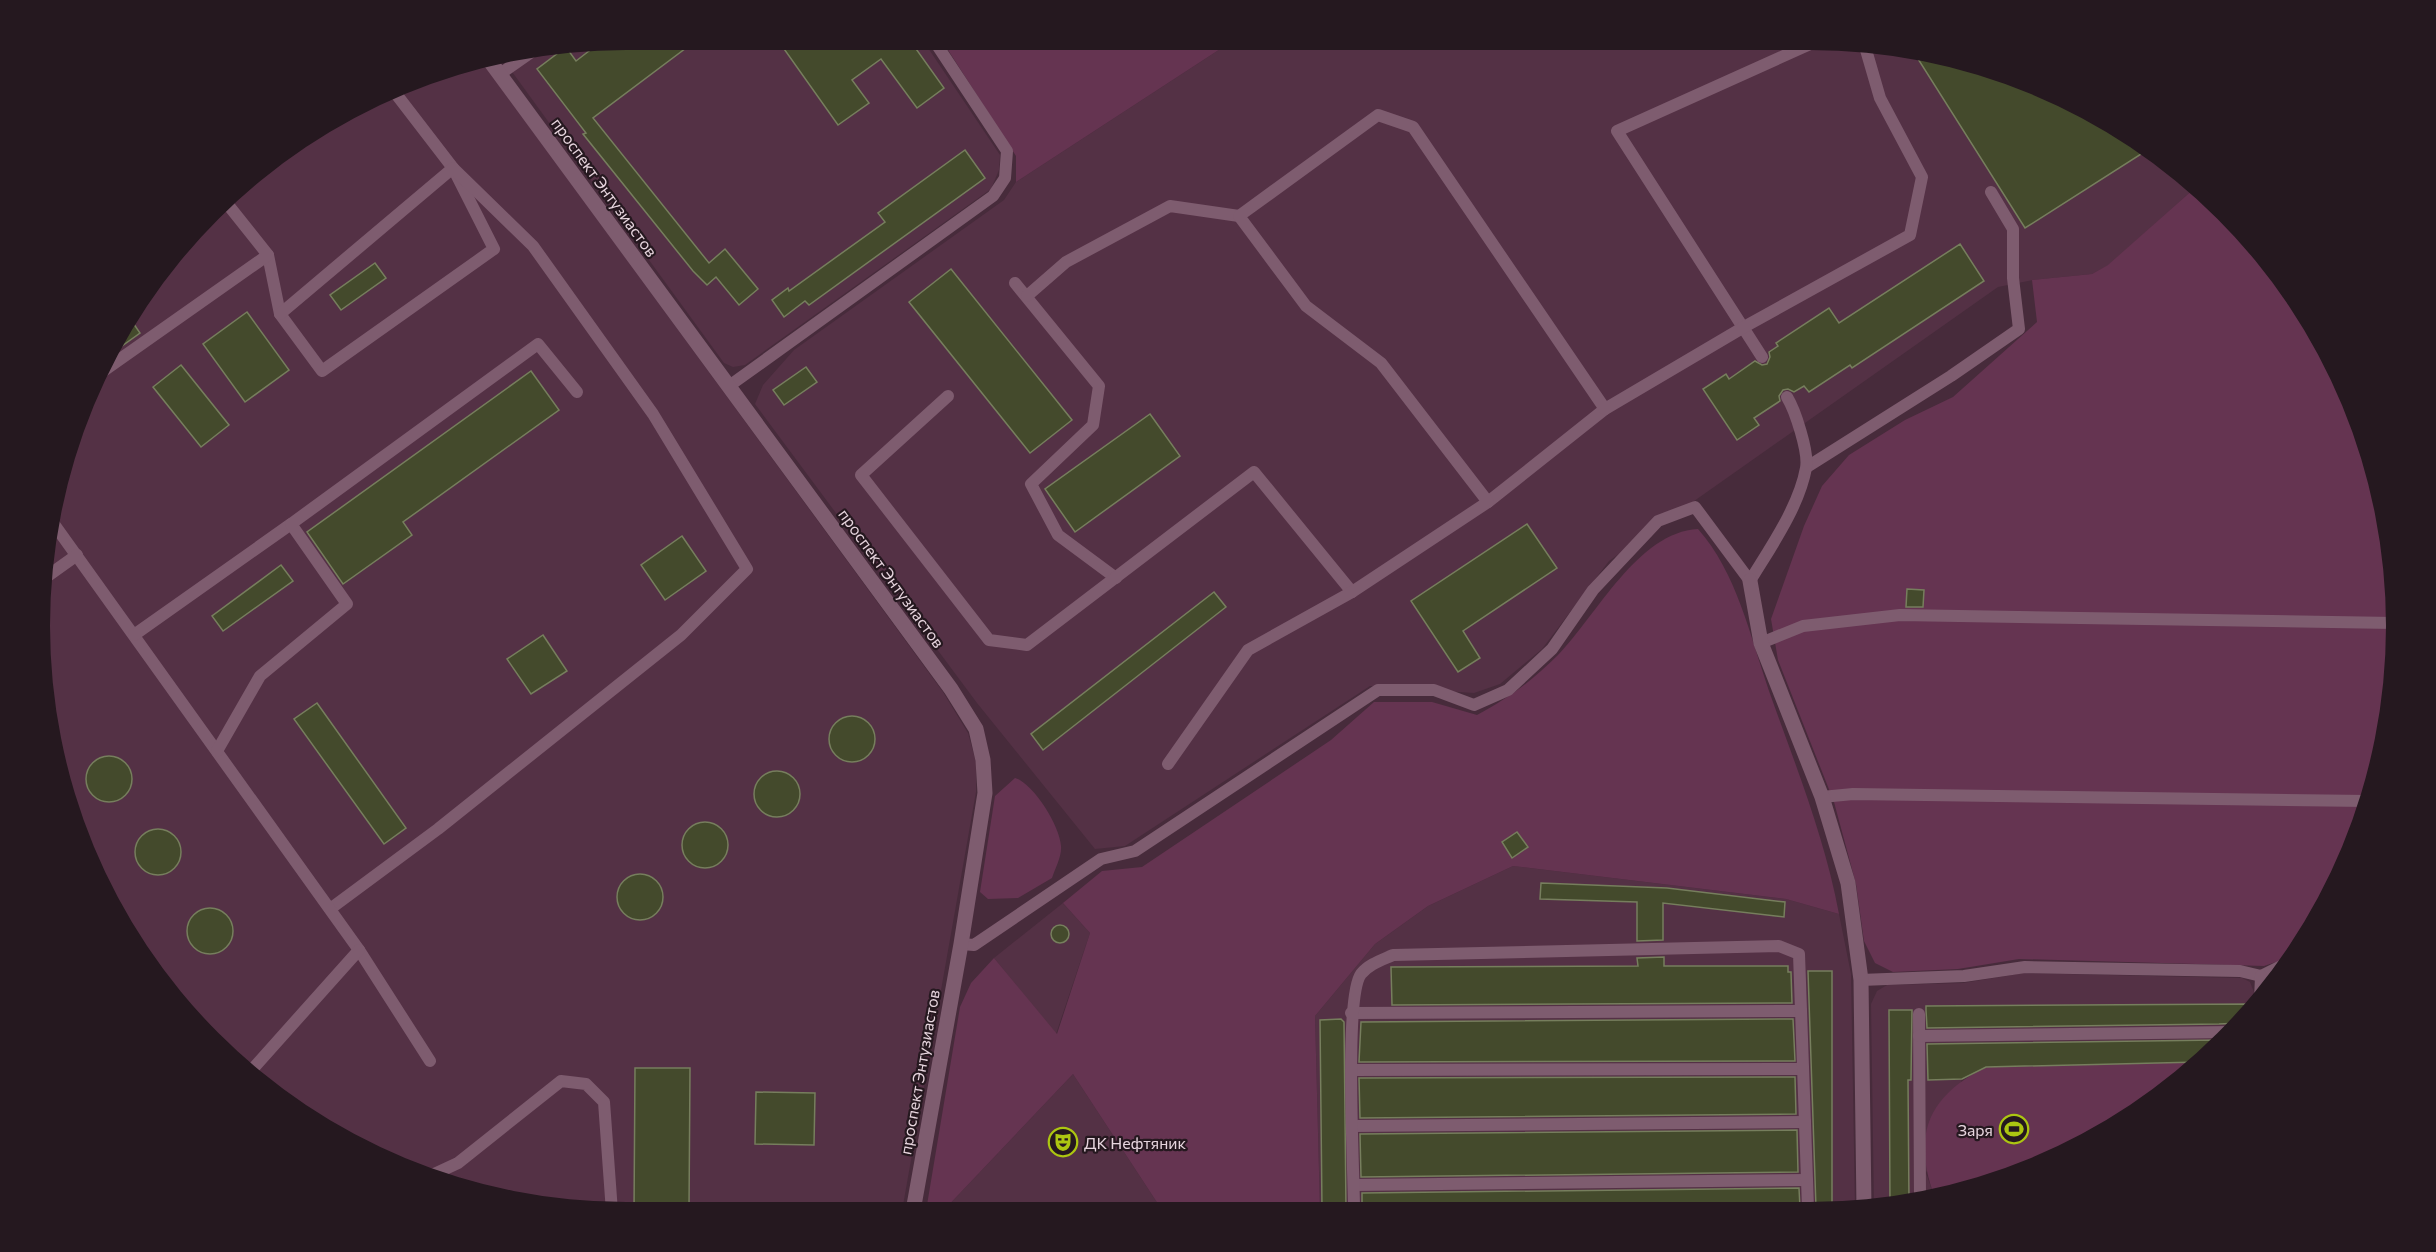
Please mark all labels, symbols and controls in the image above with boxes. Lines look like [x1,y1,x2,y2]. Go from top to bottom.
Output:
street label: проспект Энтузиастов [548,114,662,260]
street label: проспект Энтузиастов [835,505,949,651]
street label: проспект Энтузиастов [895,988,943,1156]
sports icon: Заря [1998,1113,2030,1145]
place label: Заря [1958,1120,1993,1139]
theatre icon: ДК Нефтяник [1047,1126,1079,1158]
place label: ДК Нефтяник [1084,1133,1186,1152]

